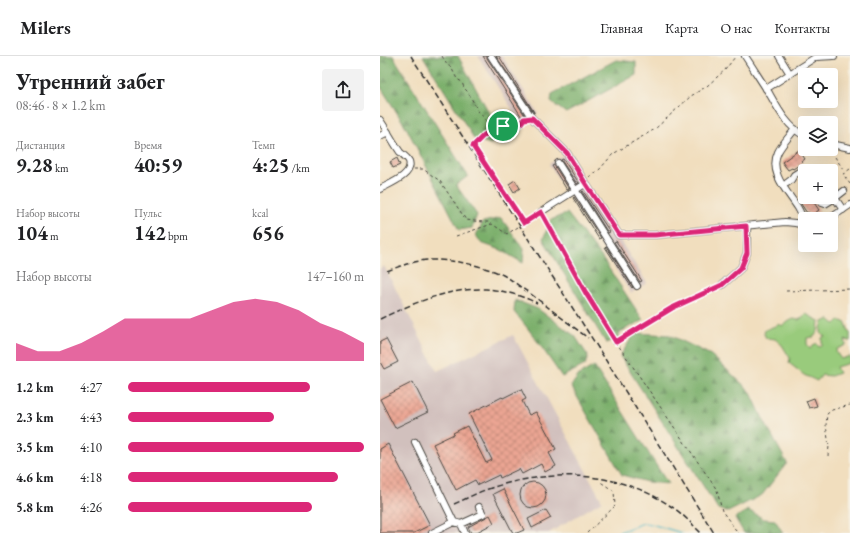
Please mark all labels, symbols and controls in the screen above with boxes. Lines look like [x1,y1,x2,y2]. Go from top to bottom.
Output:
text: Milers [20,15,71,40]
text: Главная [600,19,643,37]
text: Карта [665,19,698,37]
text: О нас [720,19,752,37]
text: Контакты [774,19,830,37]
text: Утренний забег [16,67,165,96]
map controls [798,68,838,252]
button: locate [798,68,838,108]
button: share [322,69,364,111]
text: 08:46 · 8 × 1.2 km [16,97,106,114]
pin [486,109,520,143]
icon: arrive [492,115,514,137]
button: layers [798,116,838,156]
text: Дистанция [16,138,65,152]
text: Время [134,138,162,152]
text: Темп [252,138,275,152]
text: 9.28 [16,152,53,178]
text: 40:59 [134,152,182,178]
text: 4:25 [252,152,289,178]
text: km [53,161,69,175]
text: /km [289,161,310,175]
button: + [798,164,838,204]
text: Набор высоты [16,206,80,220]
text: Пульс [134,206,162,220]
text: kcal [252,206,269,220]
button: − [798,212,838,252]
text: 104 [16,220,48,246]
text: 142 [134,220,166,246]
text: 656 [252,220,284,246]
text: m [48,229,59,243]
text: bpm [166,229,188,243]
text: Набор высоты [16,268,92,285]
text: 147–160 m [307,268,364,285]
text: 1.2 km [16,379,54,396]
text: 4:27 [80,379,102,396]
text: 2.3 km [16,409,54,426]
text: 4:43 [80,409,102,426]
text: 3.5 km [16,439,54,456]
text: 4:10 [80,439,102,456]
text: 4.6 km [16,469,54,486]
text: 4:18 [80,469,102,486]
text: 5.8 km [16,499,54,516]
text: 4:26 [80,499,102,516]

